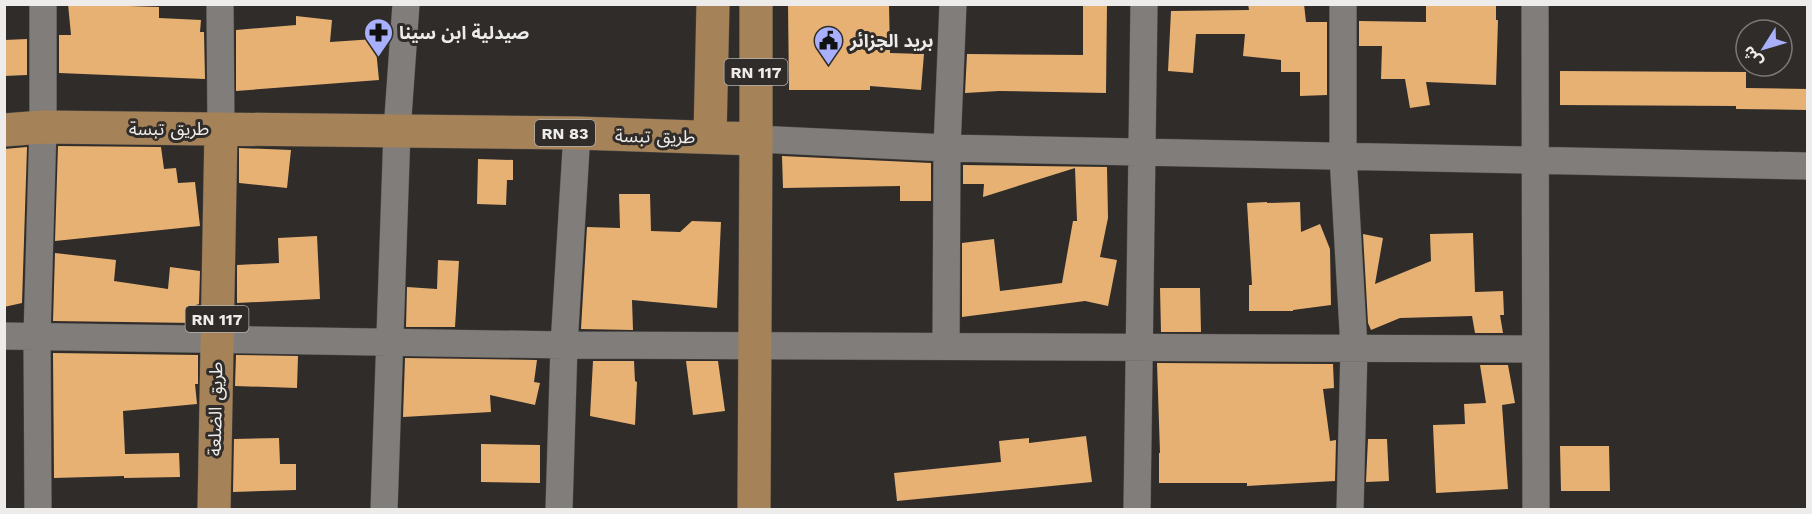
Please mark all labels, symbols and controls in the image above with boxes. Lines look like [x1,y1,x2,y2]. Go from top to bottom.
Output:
pharmacy icon: صيدلية ابن سينا [362,16,394,58]
north arrow [1734,18,1794,78]
place label: صيدلية ابن سينا [399,22,529,43]
public building icon: بريد الجزائر [813,24,845,66]
place label: بريد الجزائر [849,30,934,52]
text: ش [1738,42,1767,71]
road number: RN 117 [724,59,788,85]
street label: طريق تبسة [129,118,209,140]
road number: RN 83 [535,120,595,146]
street label: طريق تبسة [615,125,695,148]
road number: RN 117 [186,306,248,332]
street label: طريق الضلعة [204,362,227,456]

